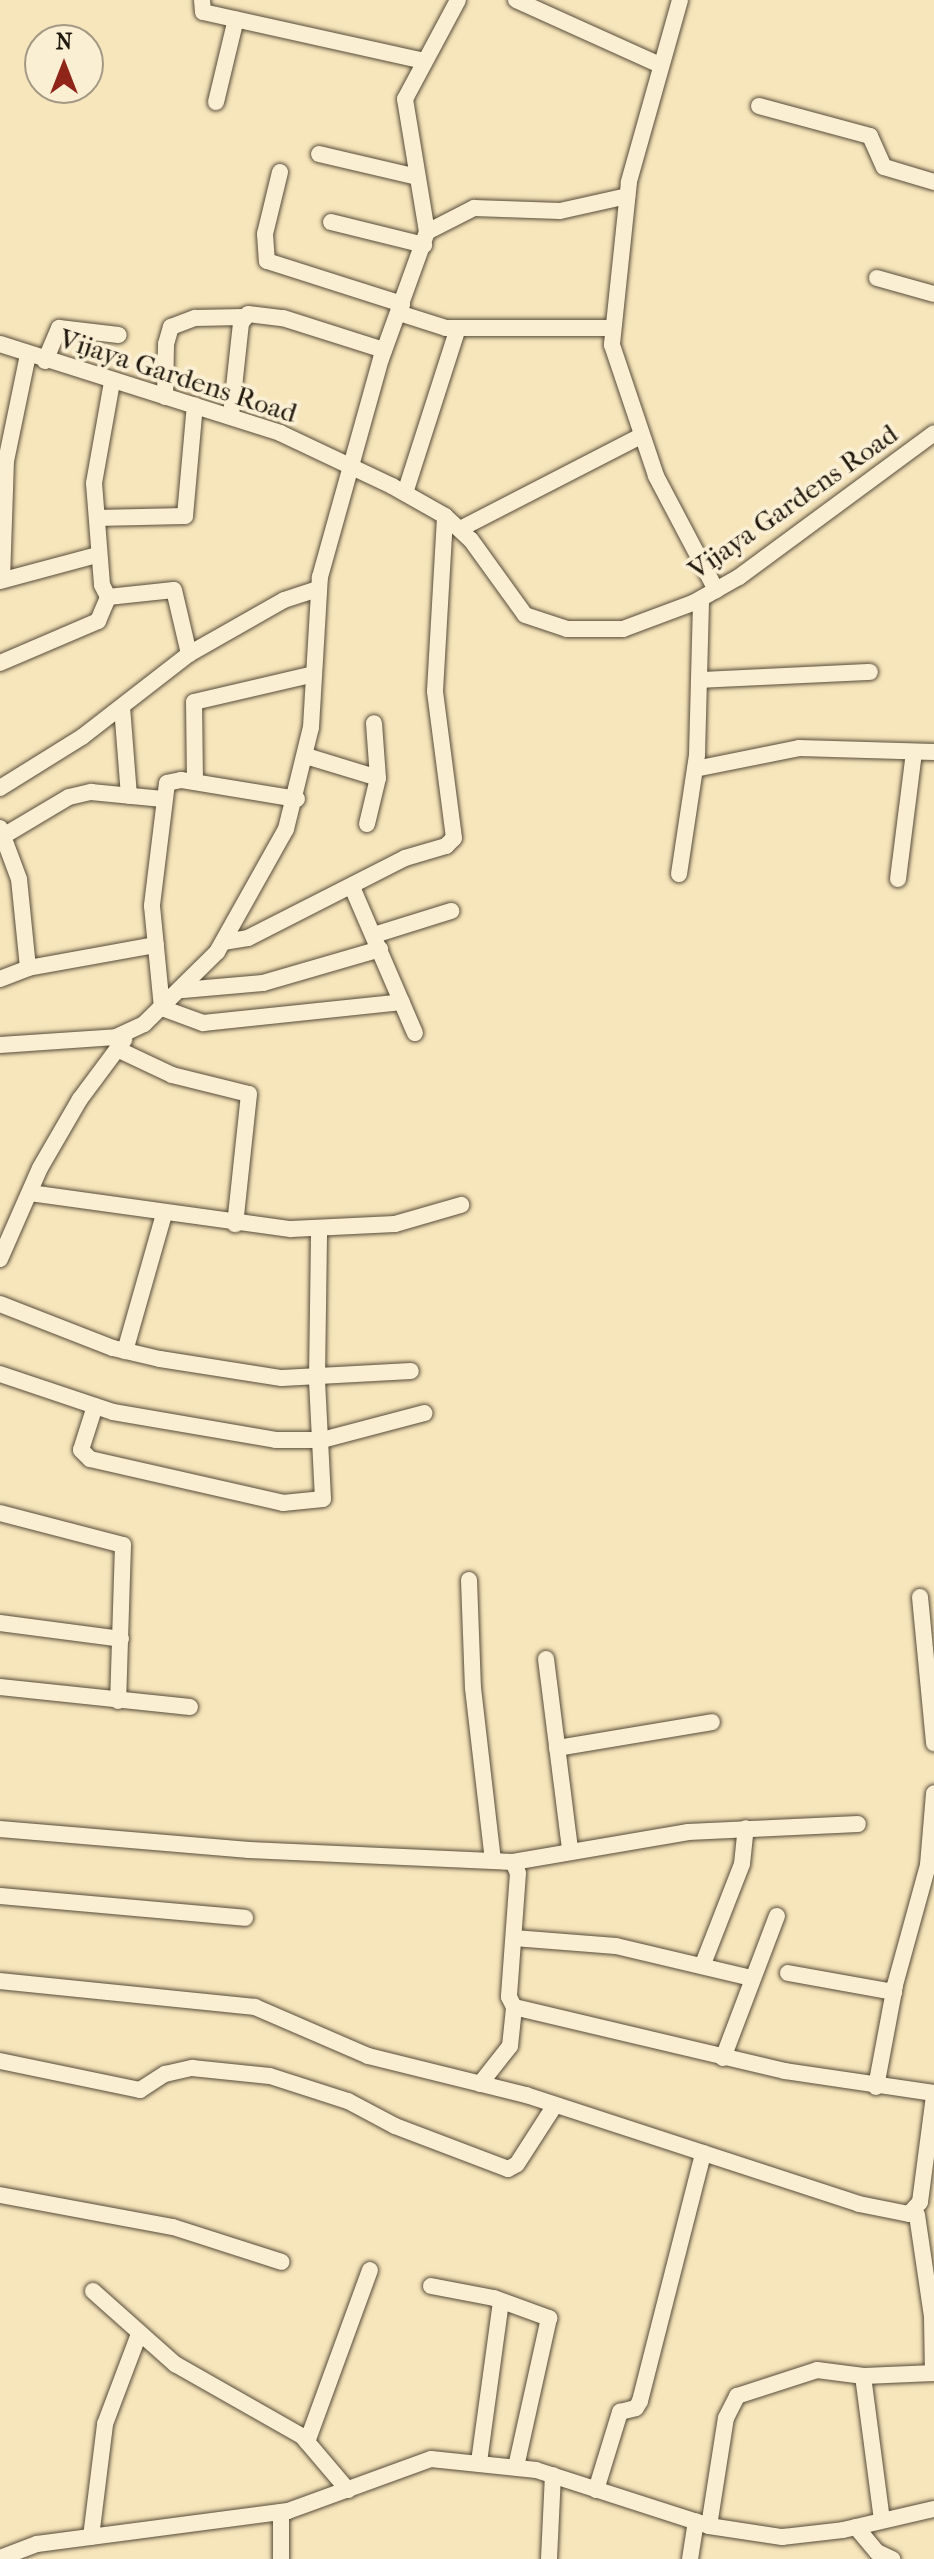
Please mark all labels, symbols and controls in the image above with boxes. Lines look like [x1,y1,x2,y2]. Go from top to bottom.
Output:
north arrow [24,24,104,104]
text: N [56,29,72,55]
street label: Vijaya Gardens Road [55,322,301,430]
street label: Vijaya Gardens Road [682,417,904,587]

